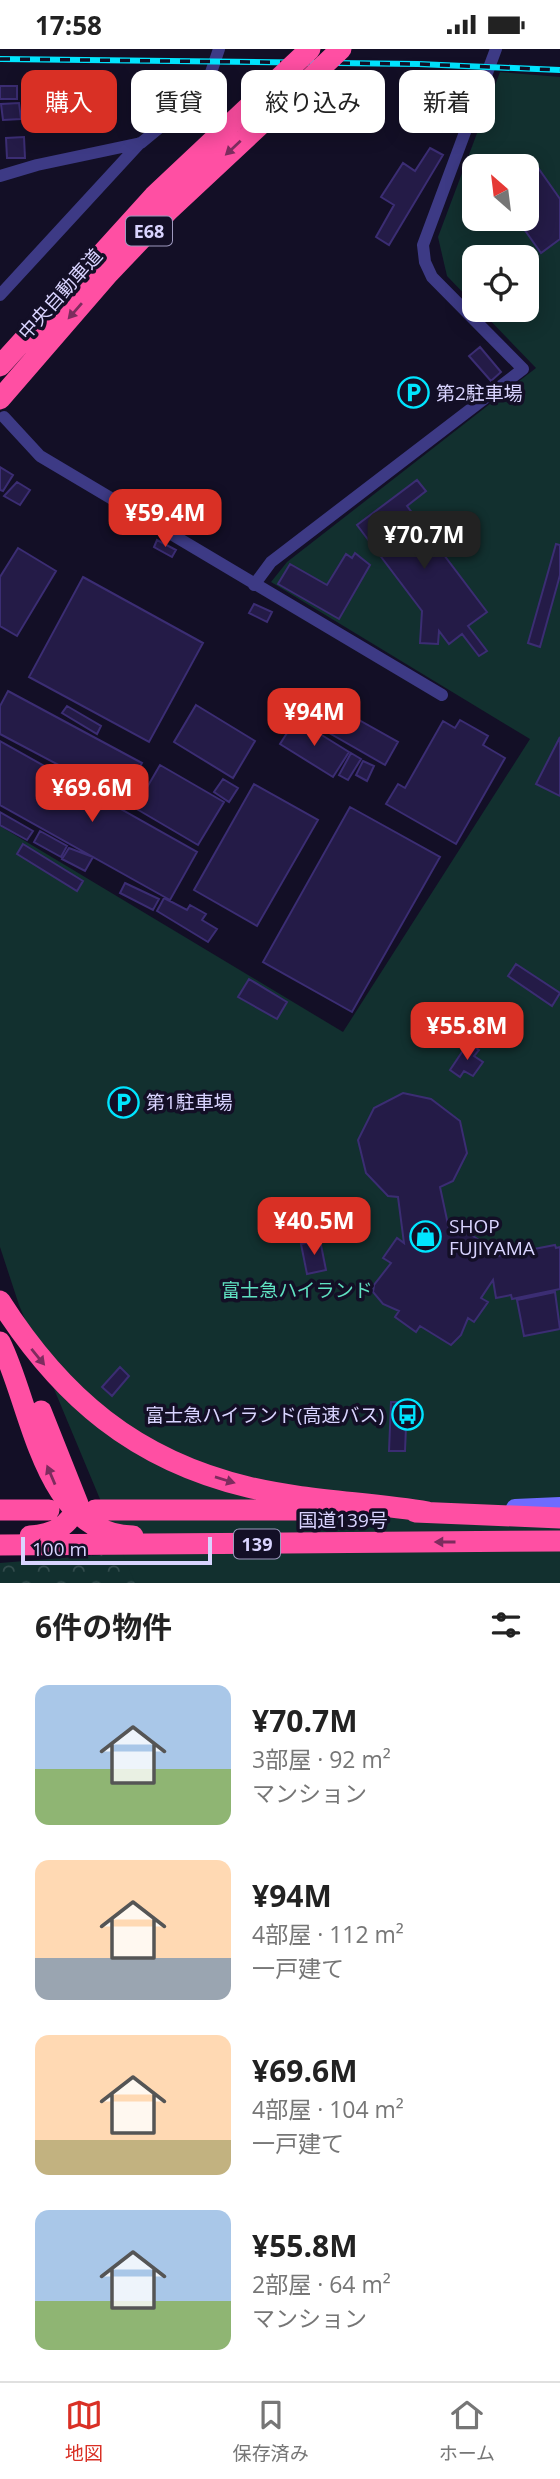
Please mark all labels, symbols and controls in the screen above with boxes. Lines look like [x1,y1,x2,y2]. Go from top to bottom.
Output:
text: 17:58 [35,7,102,43]
chip: 購入 [21,70,117,133]
chip: 賃貸 [131,70,227,133]
chip: 絞り込み [241,70,385,133]
chip: 新着 [399,70,495,133]
one-way arrow [225,140,242,156]
north arrow [462,154,539,231]
map controls [462,154,539,322]
road number: E68 [126,217,172,245]
street label: 中央自動車道 [12,243,108,345]
button: locate [462,245,539,322]
one-way arrow [68,303,83,320]
parking icon: 第2駐車場 [396,376,430,410]
place label: 第2駐車場 [436,380,523,406]
pin: ¥59.4M [108,489,222,549]
text: ¥59.4M [125,496,205,528]
pin: ¥70.7M [367,511,481,571]
text: ¥70.7M [384,518,464,550]
pin: ¥94M [273,689,355,748]
text: ¥94M [283,695,345,727]
pin: ¥69.6M [35,765,149,824]
text: ¥69.6M [52,771,132,803]
pin: ¥55.8M [410,1003,524,1062]
text: ¥55.8M [427,1009,507,1041]
parking icon: 第1駐車場 [106,1085,140,1119]
place label: 第1駐車場 [146,1089,233,1115]
pin: ¥40.5M [257,1197,371,1257]
text: ¥40.5M [274,1204,354,1236]
place label: SHOP FUJIYAMA [449,1213,535,1261]
shop icon: SHOP FUJIYAMA [409,1220,443,1254]
park label: 富士急ハイランド [221,1277,373,1303]
one-way arrow [31,1348,46,1366]
bus stop icon: 富士急ハイランド(高速バス) [390,1398,424,1432]
place label: 富士急ハイランド(高速バス) [145,1402,384,1428]
one-way arrow [45,1465,57,1485]
one-way arrow [215,1476,236,1486]
street label: 国道139号 [298,1507,388,1533]
road number: 139 [234,1529,280,1559]
scale bar [21,1534,212,1566]
text: 100 m [32,1536,87,1562]
one-way arrow [434,1536,456,1548]
text: 6件の物件 [35,1606,172,1647]
icon: filters [487,1606,525,1644]
text: ¥70.7M [252,1700,357,1741]
icon: home [91,1713,175,1797]
text: 3部屋 · 92 m² [252,1743,391,1775]
text: マンション [252,1777,367,1809]
text: ¥94M [252,1875,332,1916]
icon: home [91,1888,175,1972]
text: 4部屋 · 112 m² [252,1918,404,1950]
text: 一戸建て [252,1952,344,1984]
text: ¥69.6M [252,2050,357,2091]
icon: home [91,2063,175,2147]
text: 4部屋 · 104 m² [252,2093,404,2125]
text: 一戸建て [252,2127,344,2159]
text: ¥55.8M [252,2225,357,2266]
icon: home [91,2238,175,2322]
text: 2部屋 · 64 m² [252,2268,391,2300]
text: マンション [252,2302,367,2334]
tab: 地図 [65,2396,103,2466]
tab: 保存済み [233,2396,309,2466]
tab: ホーム [439,2396,495,2466]

